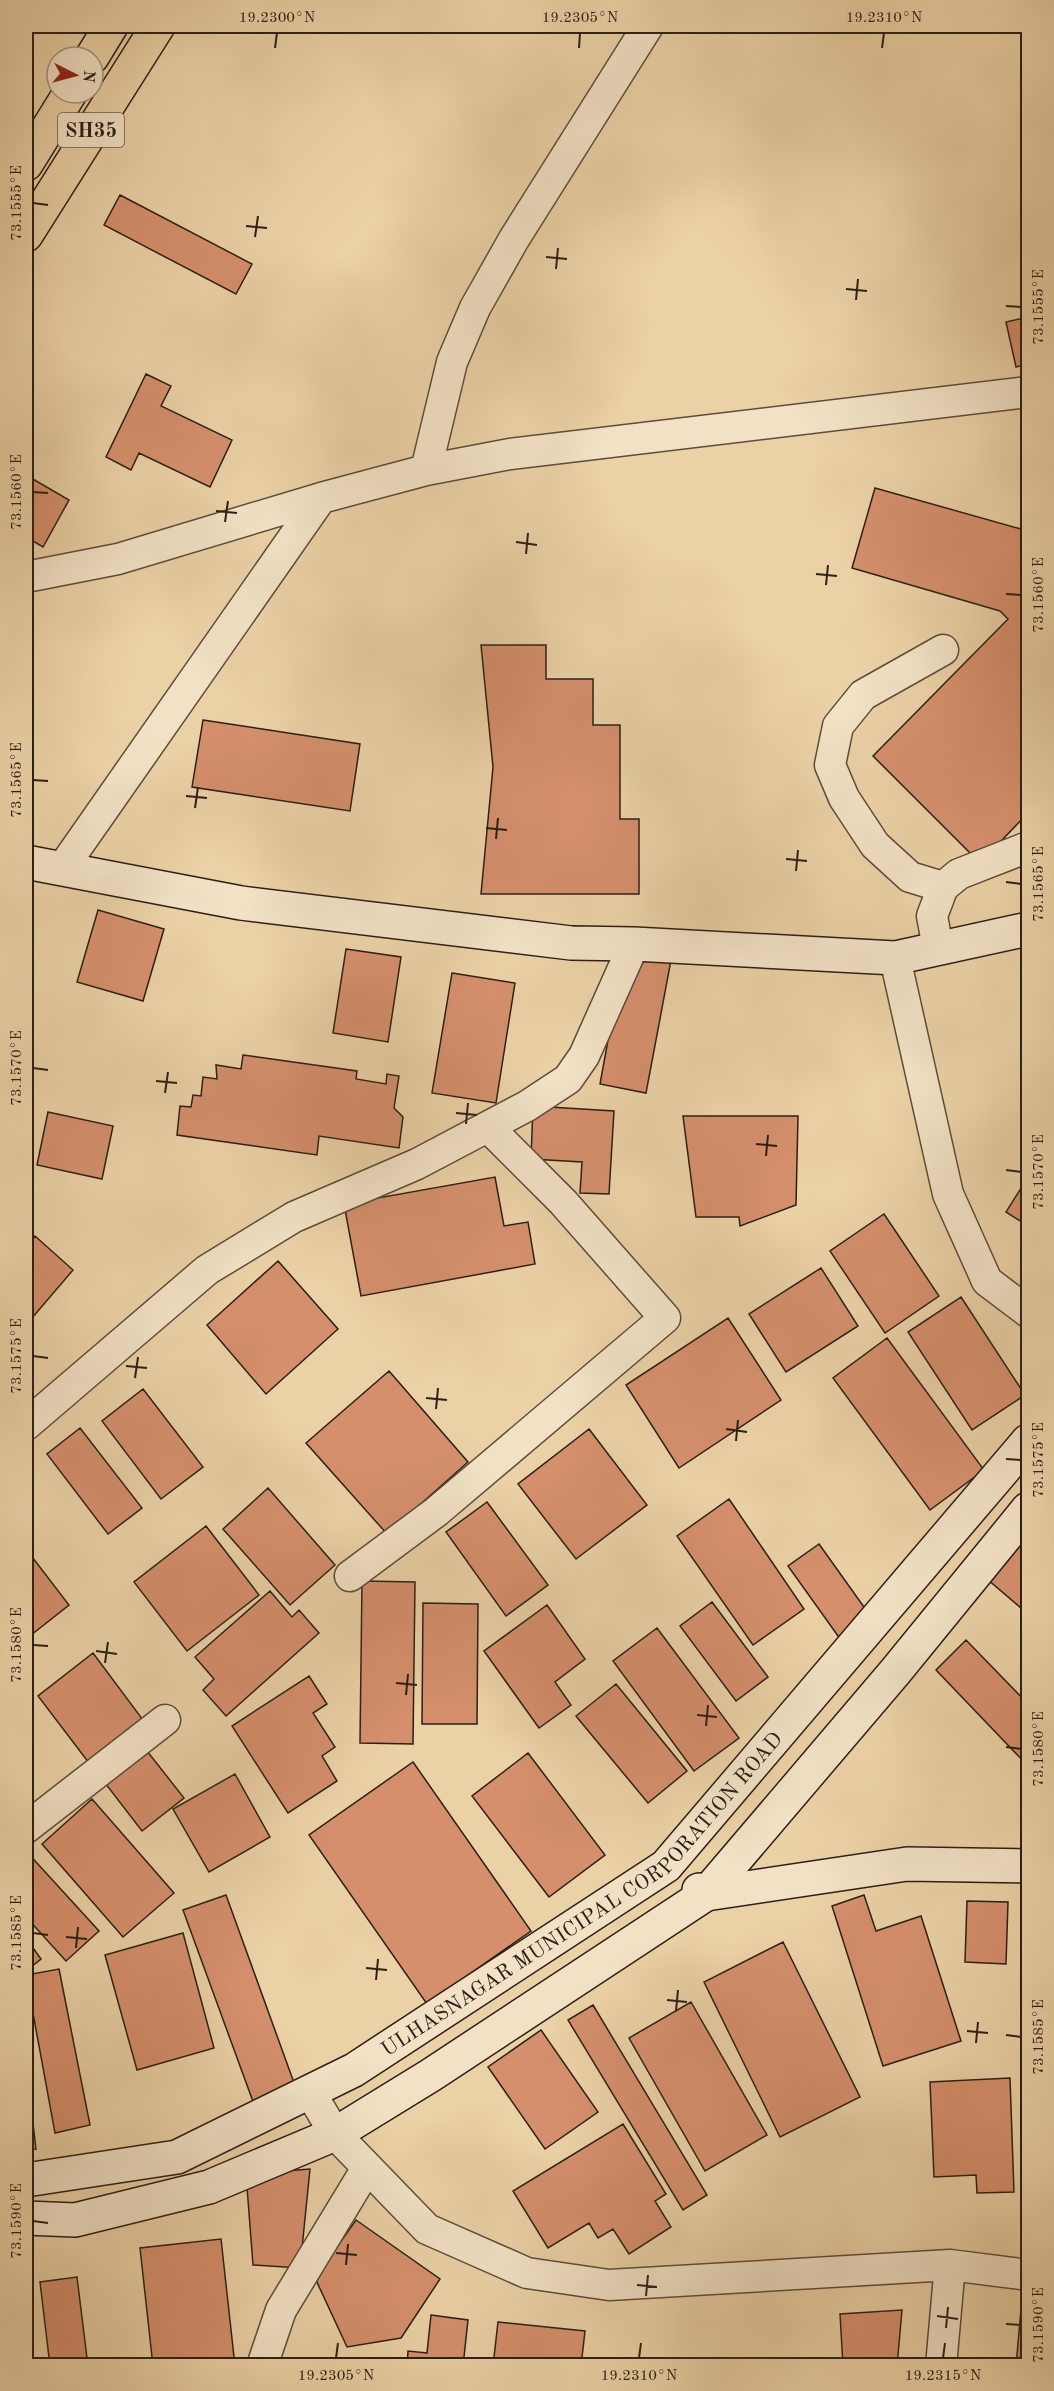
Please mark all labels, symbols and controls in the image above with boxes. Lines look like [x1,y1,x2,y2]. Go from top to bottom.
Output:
text: 19.2300°N [239,11,316,26]
text: 19.2305°N [542,11,619,26]
text: 19.2310°N [846,11,923,26]
north arrow [45,45,105,105]
text: N [79,69,97,84]
road number: SH35 [58,113,124,147]
text: 73.1555°E [10,165,25,241]
text: 73.1555°E [1032,269,1047,345]
text: 73.1560°E [10,454,25,530]
text: 73.1560°E [1032,557,1047,633]
text: 73.1565°E [10,742,25,818]
text: 73.1565°E [1032,846,1047,922]
text: 73.1570°E [10,1030,25,1106]
text: 73.1570°E [1032,1134,1047,1210]
text: 73.1575°E [10,1318,25,1394]
text: 73.1575°E [1032,1422,1047,1498]
text: 73.1580°E [10,1607,25,1683]
text: 73.1580°E [1032,1711,1047,1787]
street label: ULHASNAGAR MUNICIPAL CORPORATION ROAD [378,1729,787,2061]
text: 73.1585°E [10,1895,25,1971]
text: 73.1585°E [1032,1999,1047,2075]
text: 73.1590°E [10,2183,25,2259]
text: 73.1590°E [1032,2287,1047,2363]
text: 19.2305°N [298,2369,375,2384]
text: 19.2310°N [601,2369,678,2384]
text: 19.2315°N [905,2369,982,2384]

